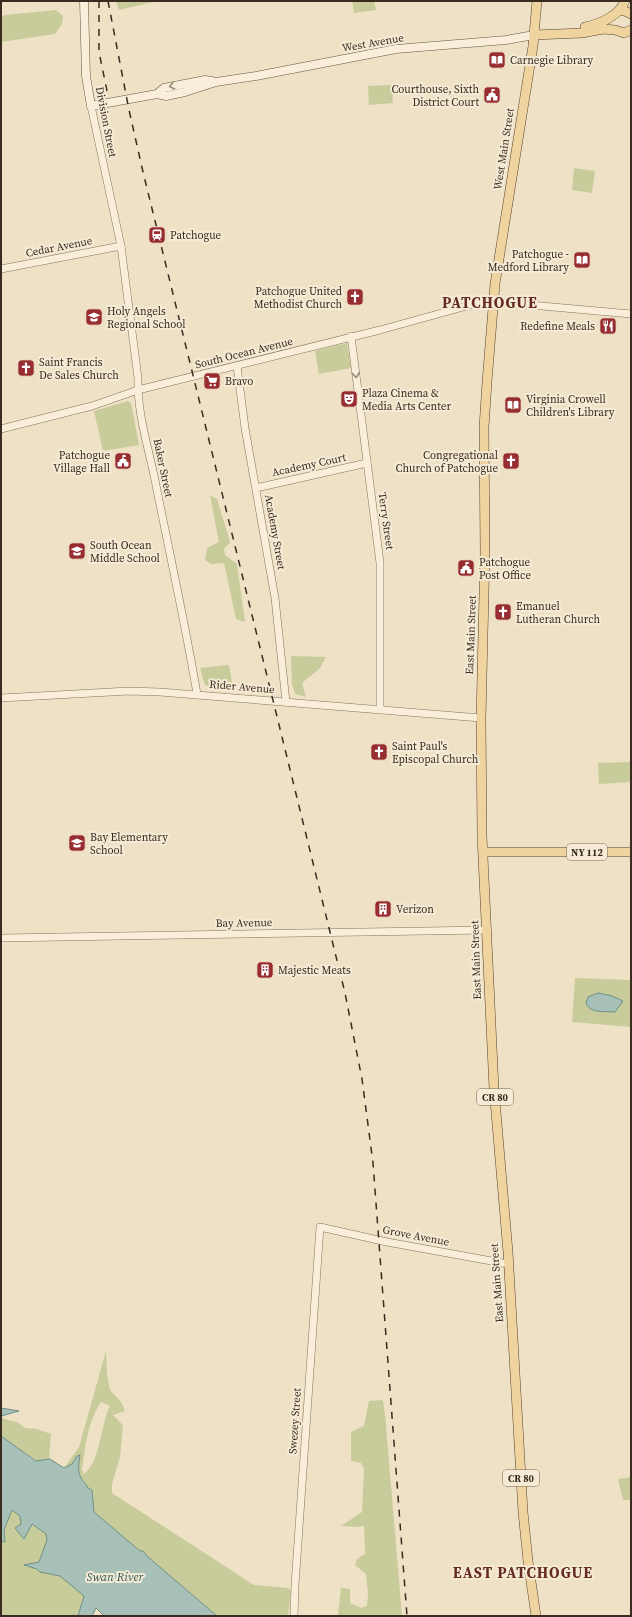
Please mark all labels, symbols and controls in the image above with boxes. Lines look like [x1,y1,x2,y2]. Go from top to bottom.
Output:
street label: West Avenue [341,30,405,56]
library icon: Carnegie Library [487,50,507,70]
place label: Carnegie Library [510,53,594,68]
one-way arrow [169,82,175,90]
place label: Courthouse, Sixth District Court [391,82,479,110]
street label: Division Street [92,85,120,159]
public building icon: Courthouse, Sixth District Court [482,85,502,105]
street label: West Main Street [490,107,518,191]
station icon: Patchogue [147,225,167,245]
place label: Patchogue [170,228,222,243]
street label: Cedar Avenue [24,233,94,261]
place label: Patchogue - Medford Library [488,247,569,275]
library icon: Patchogue - Medford Library [572,250,592,270]
place label: Patchogue United Methodist Church [254,284,343,312]
church icon: Patchogue United Methodist Church [345,287,365,307]
district label: PATCHOGUE [442,292,538,313]
place label: Holy Angels Regional School [107,304,186,332]
school or university icon: Holy Angels Regional School [84,307,104,327]
restaurant icon: Redefine Meals [598,316,618,336]
place label: Redefine Meals [520,319,595,334]
street label: South Ocean Avenue [194,334,295,372]
place label: Saint Francis De Sales Church [39,355,119,383]
church icon: Saint Francis De Sales Church [16,358,36,378]
supermarket icon: Bravo [202,371,222,391]
one-way arrow [351,372,360,378]
place label: Bravo [225,374,253,389]
place label: Plaza Cinema & Media Arts Center [362,386,451,414]
theatre icon: Plaza Cinema & Media Arts Center [339,389,359,409]
place label: Virginia Crowell Children's Library [526,392,615,420]
library icon: Virginia Crowell Children's Library [503,395,523,415]
street label: Baker Street [149,437,177,499]
place label: Patchogue Village Hall [53,448,110,476]
place label: Congregational Church of Patchogue [395,448,498,476]
street label: Academy Court [271,450,348,480]
public building icon: Patchogue Village Hall [113,451,133,471]
church icon: Congregational Church of Patchogue [501,451,521,471]
street label: Terry Street [375,491,397,551]
street label: Academy Street [261,493,289,571]
place label: South Ocean Middle School [90,538,160,566]
school or university icon: South Ocean Middle School [67,541,87,561]
place label: Patchogue Post Office [479,555,531,583]
public building icon: Patchogue Post Office [456,558,476,578]
street label: East Main Street [462,595,480,675]
place label: Emanuel Lutheran Church [516,599,601,627]
church icon: Emanuel Lutheran Church [493,602,513,622]
street label: Rider Avenue [209,677,276,697]
place label: Saint Paul's Episcopal Church [392,739,479,767]
church icon: Saint Paul's Episcopal Church [369,742,389,762]
place label: Bay Elementary School [90,830,168,858]
school or university icon: Bay Elementary School [67,833,87,853]
road number: NY 112 [567,844,607,860]
building icon: Verizon [373,899,393,919]
place label: Verizon [396,902,434,917]
street label: Bay Avenue [216,915,273,931]
street label: East Main Street [467,920,485,1000]
building icon: Majestic Meats [255,960,275,980]
place label: Majestic Meats [278,963,351,978]
road number: CR 80 [477,1089,513,1105]
street label: Grove Avenue [381,1222,451,1250]
street label: East Main Street [487,1242,507,1323]
street label: Swezey Street [285,1387,305,1455]
road number: CR 80 [503,1470,539,1486]
district label: EAST PATCHOGUE [453,1562,593,1583]
water label: Swan River [87,1569,144,1585]

